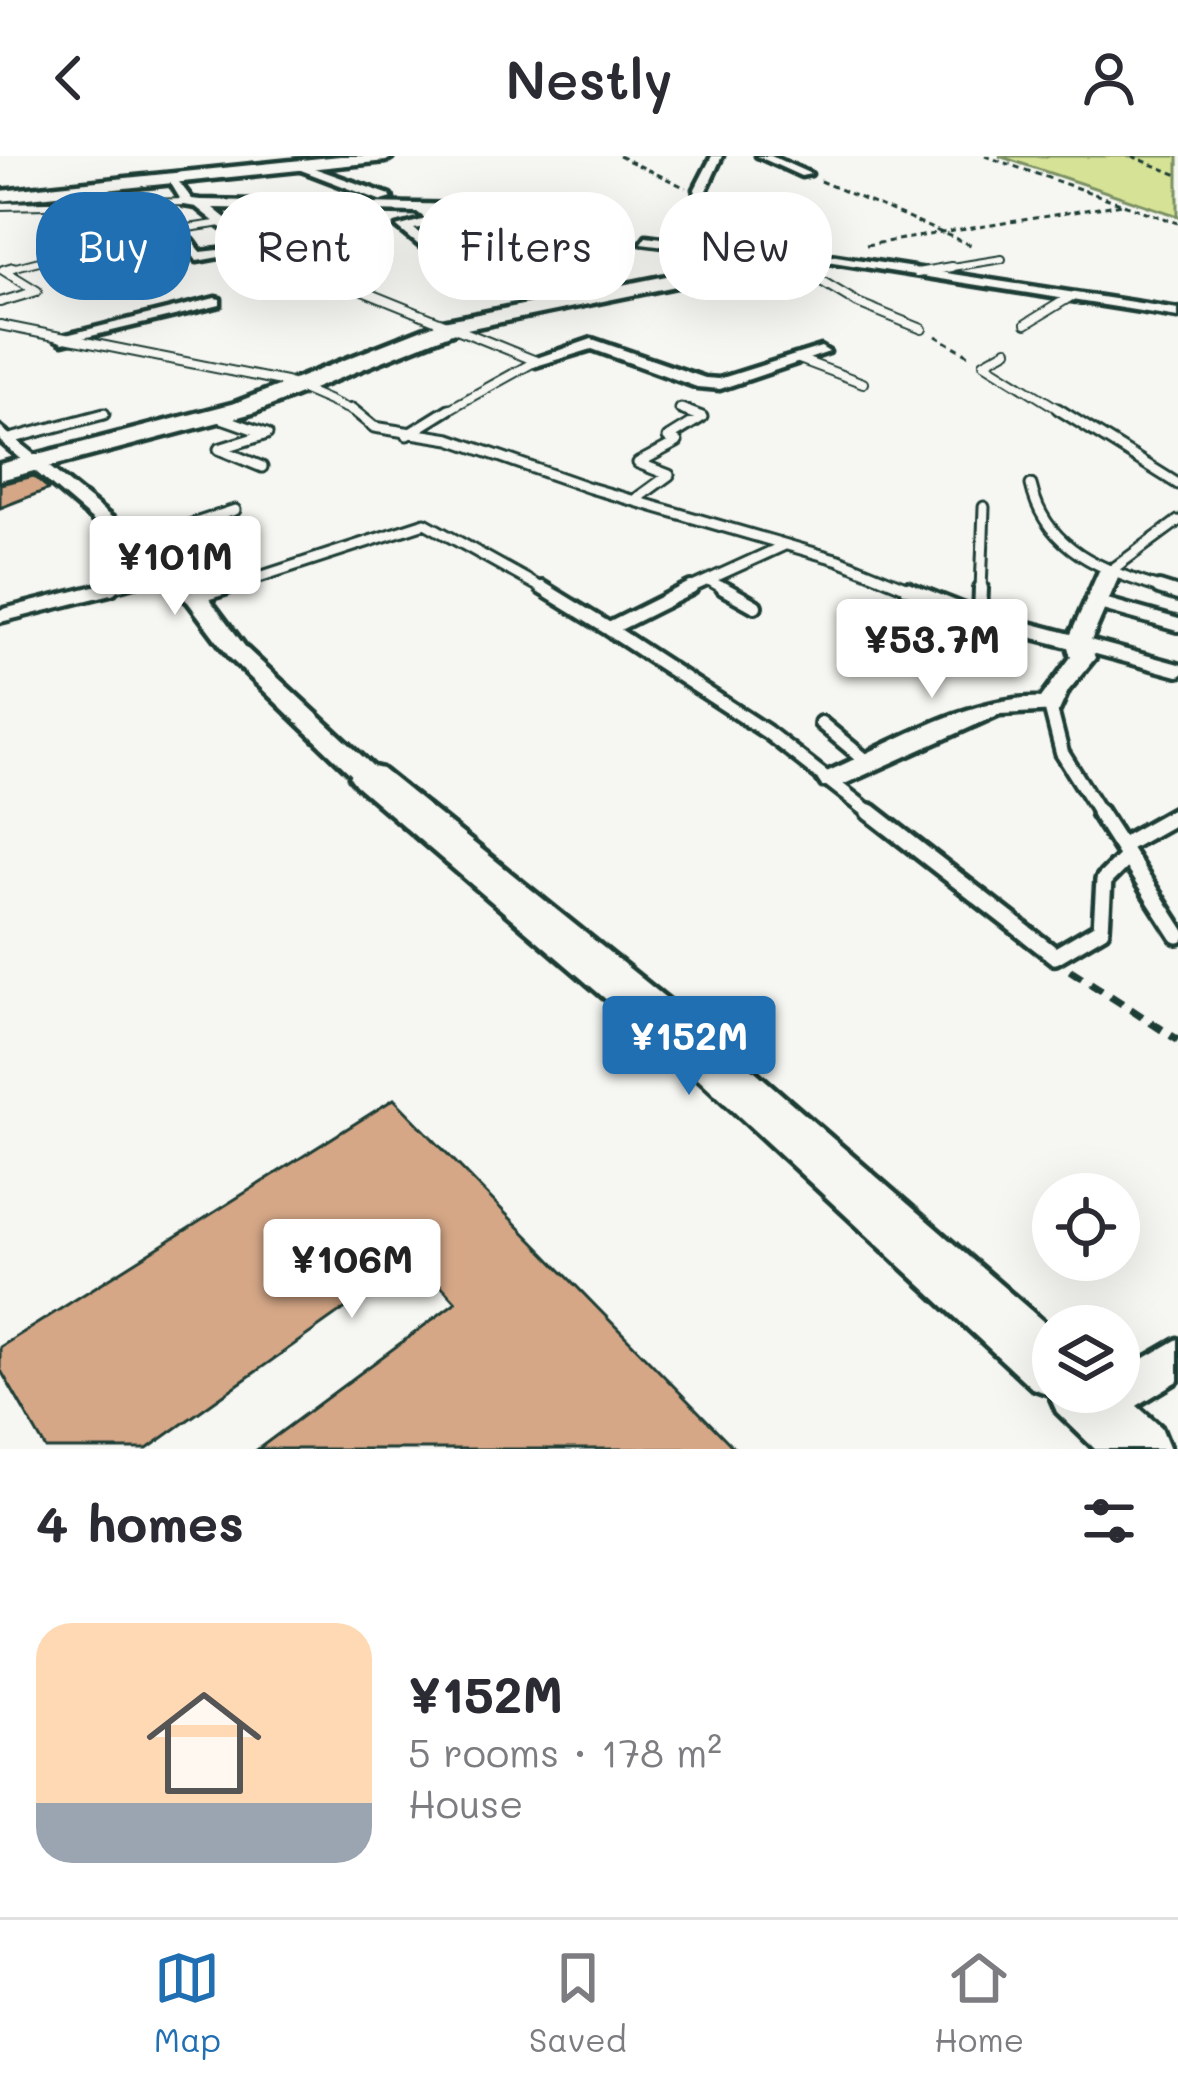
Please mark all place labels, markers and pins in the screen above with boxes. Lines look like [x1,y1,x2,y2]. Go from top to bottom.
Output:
pin: ¥101M [91,516,259,618]
pin: ¥53.7M [834,599,1030,701]
pin: ¥152M [605,996,773,1098]
pin: ¥106M [268,1219,436,1321]

